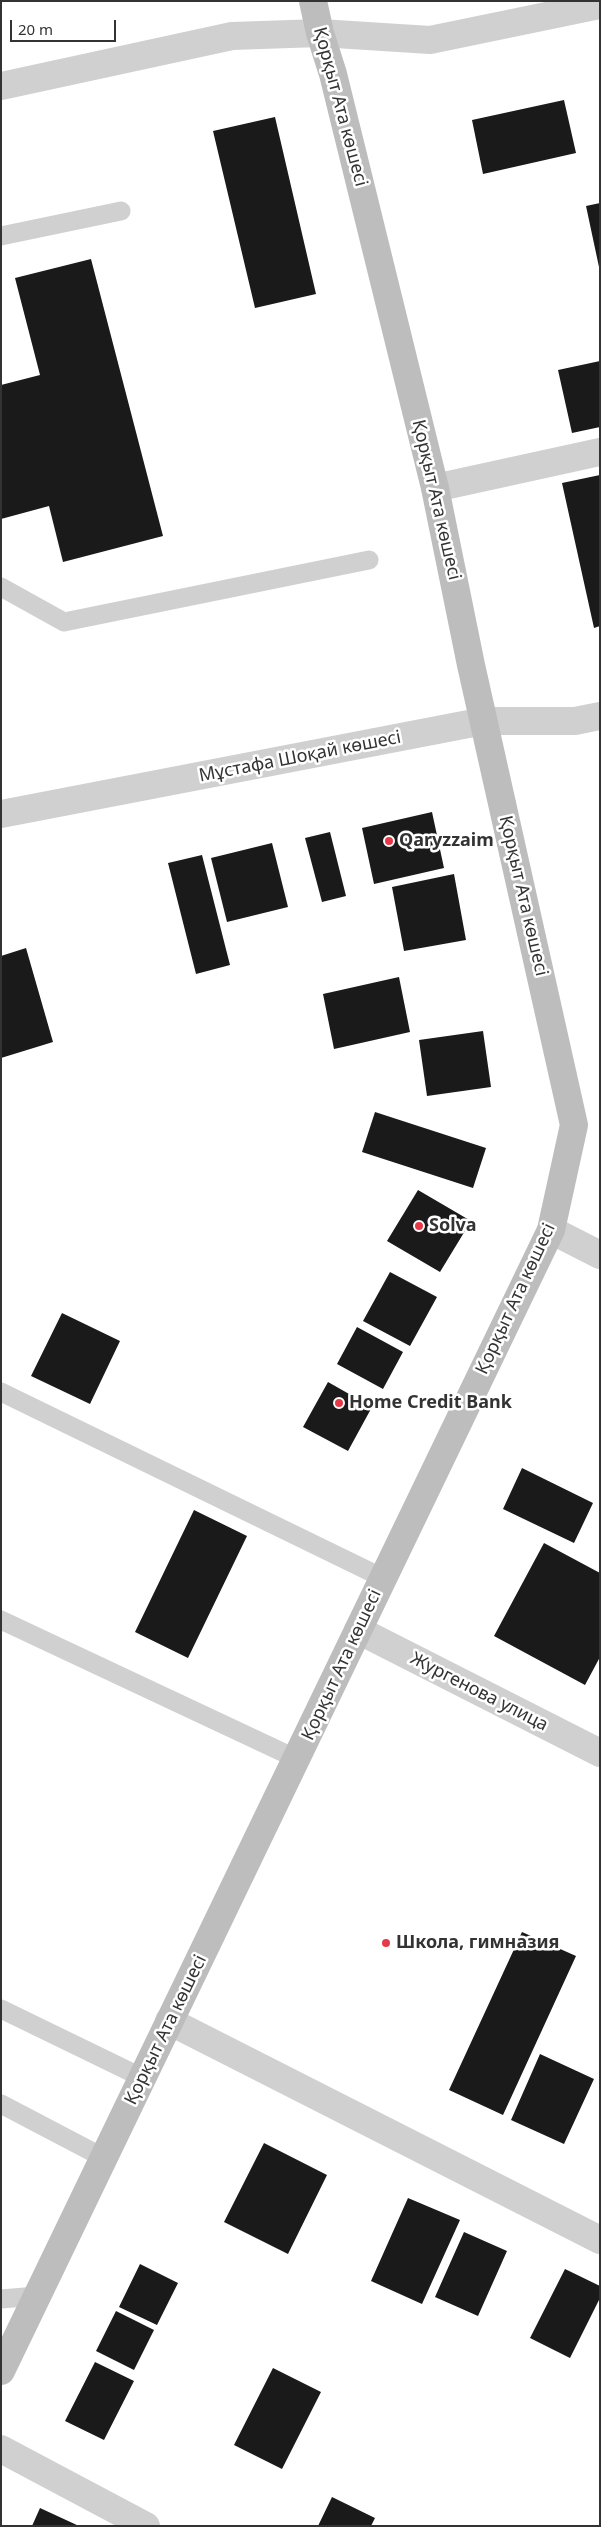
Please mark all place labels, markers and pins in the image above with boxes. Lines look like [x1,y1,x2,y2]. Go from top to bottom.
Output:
place label: Qaryzzaim [399,830,494,852]
marker: Qaryzzaim [383,835,395,847]
place label: Solva [429,1215,477,1237]
marker: Solva [413,1220,425,1232]
place label: Home Credit Bank [349,1392,512,1414]
marker: Home Credit Bank [333,1397,345,1409]
place label: Школа, гимназия [396,1932,559,1954]
marker: Школа, гимназия [380,1937,392,1949]

